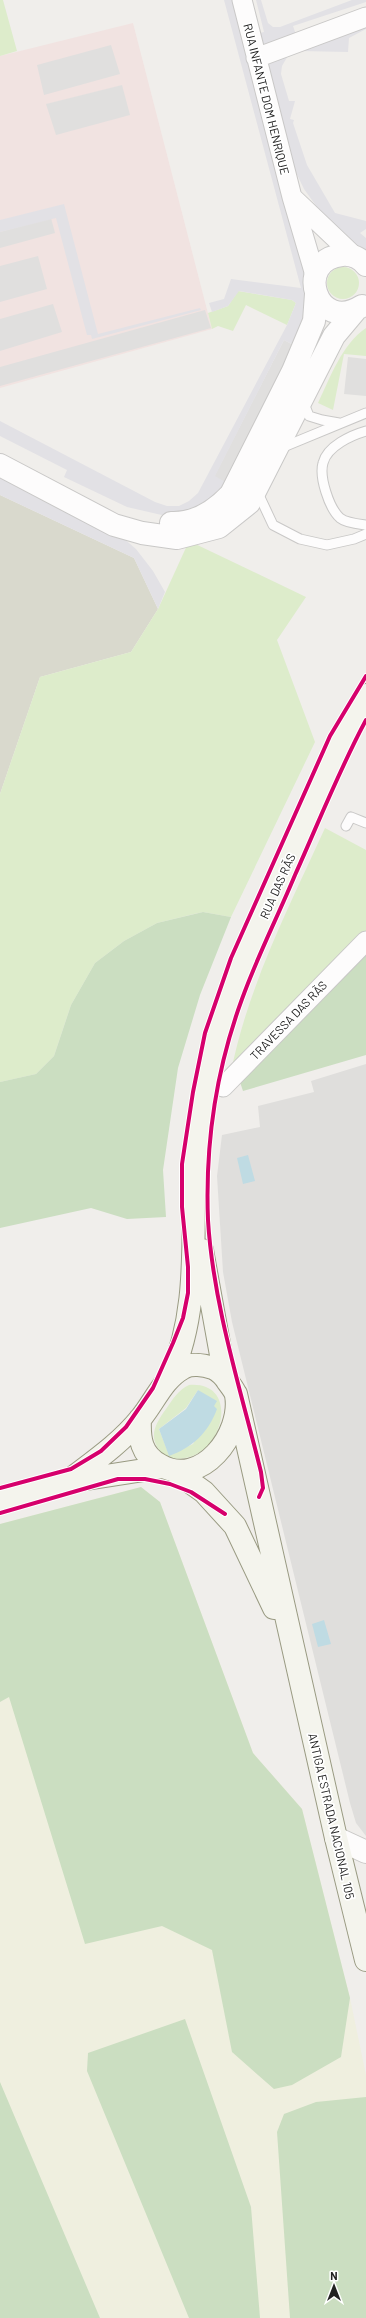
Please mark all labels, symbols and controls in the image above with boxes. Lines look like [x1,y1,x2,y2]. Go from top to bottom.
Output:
street label: RUA INFANTE DOM HENRIQUE [241,22,293,176]
street label: RUA DAS RÃS [256,851,298,921]
street label: TRAVESSA DAS RÃS [247,978,329,1062]
street label: ANTIGA ESTRADA NACIONAL 105 [306,1732,358,1900]
north arrow [314,2266,354,2306]
text: N [330,2269,338,2282]

